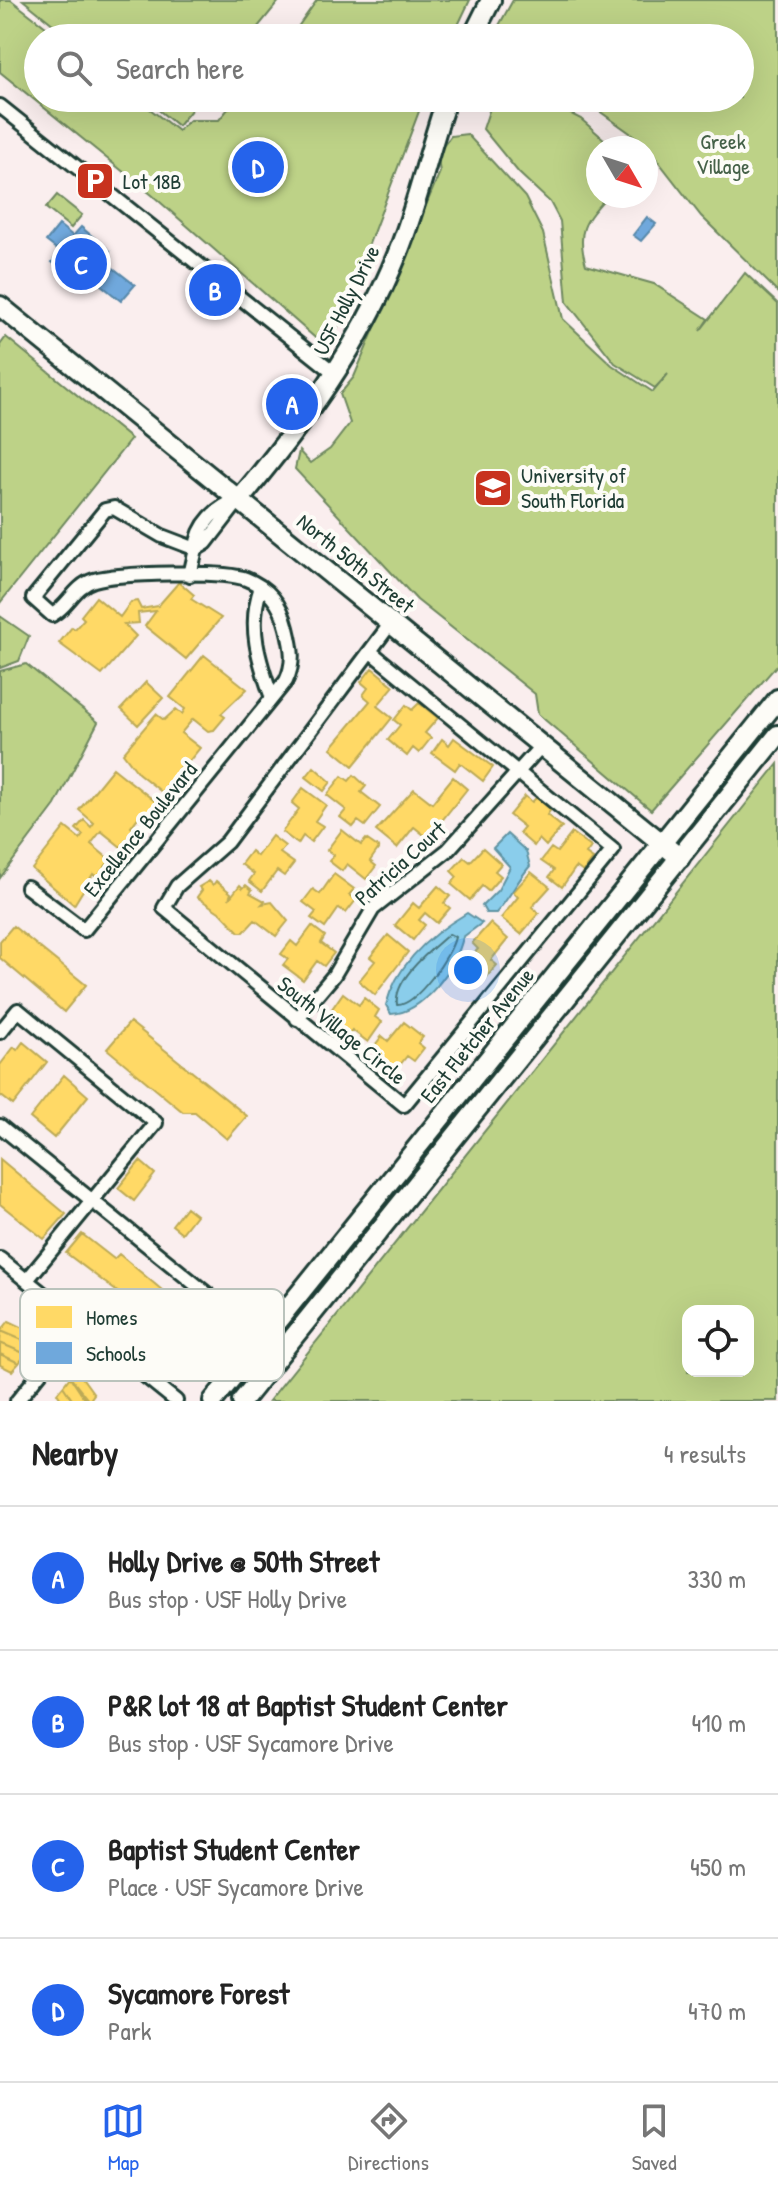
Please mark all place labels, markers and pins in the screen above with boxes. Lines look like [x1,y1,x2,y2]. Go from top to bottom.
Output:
pin: D [232,137,284,197]
parking icon: Lot 18B [74,160,116,202]
place label: Lot 18B [123,166,181,196]
pin: C [55,234,107,294]
pin: B [189,260,241,320]
pin: A [266,374,318,434]
place label: University of South Florida [521,460,626,515]
school or university icon: University of South Florida [472,467,514,509]

